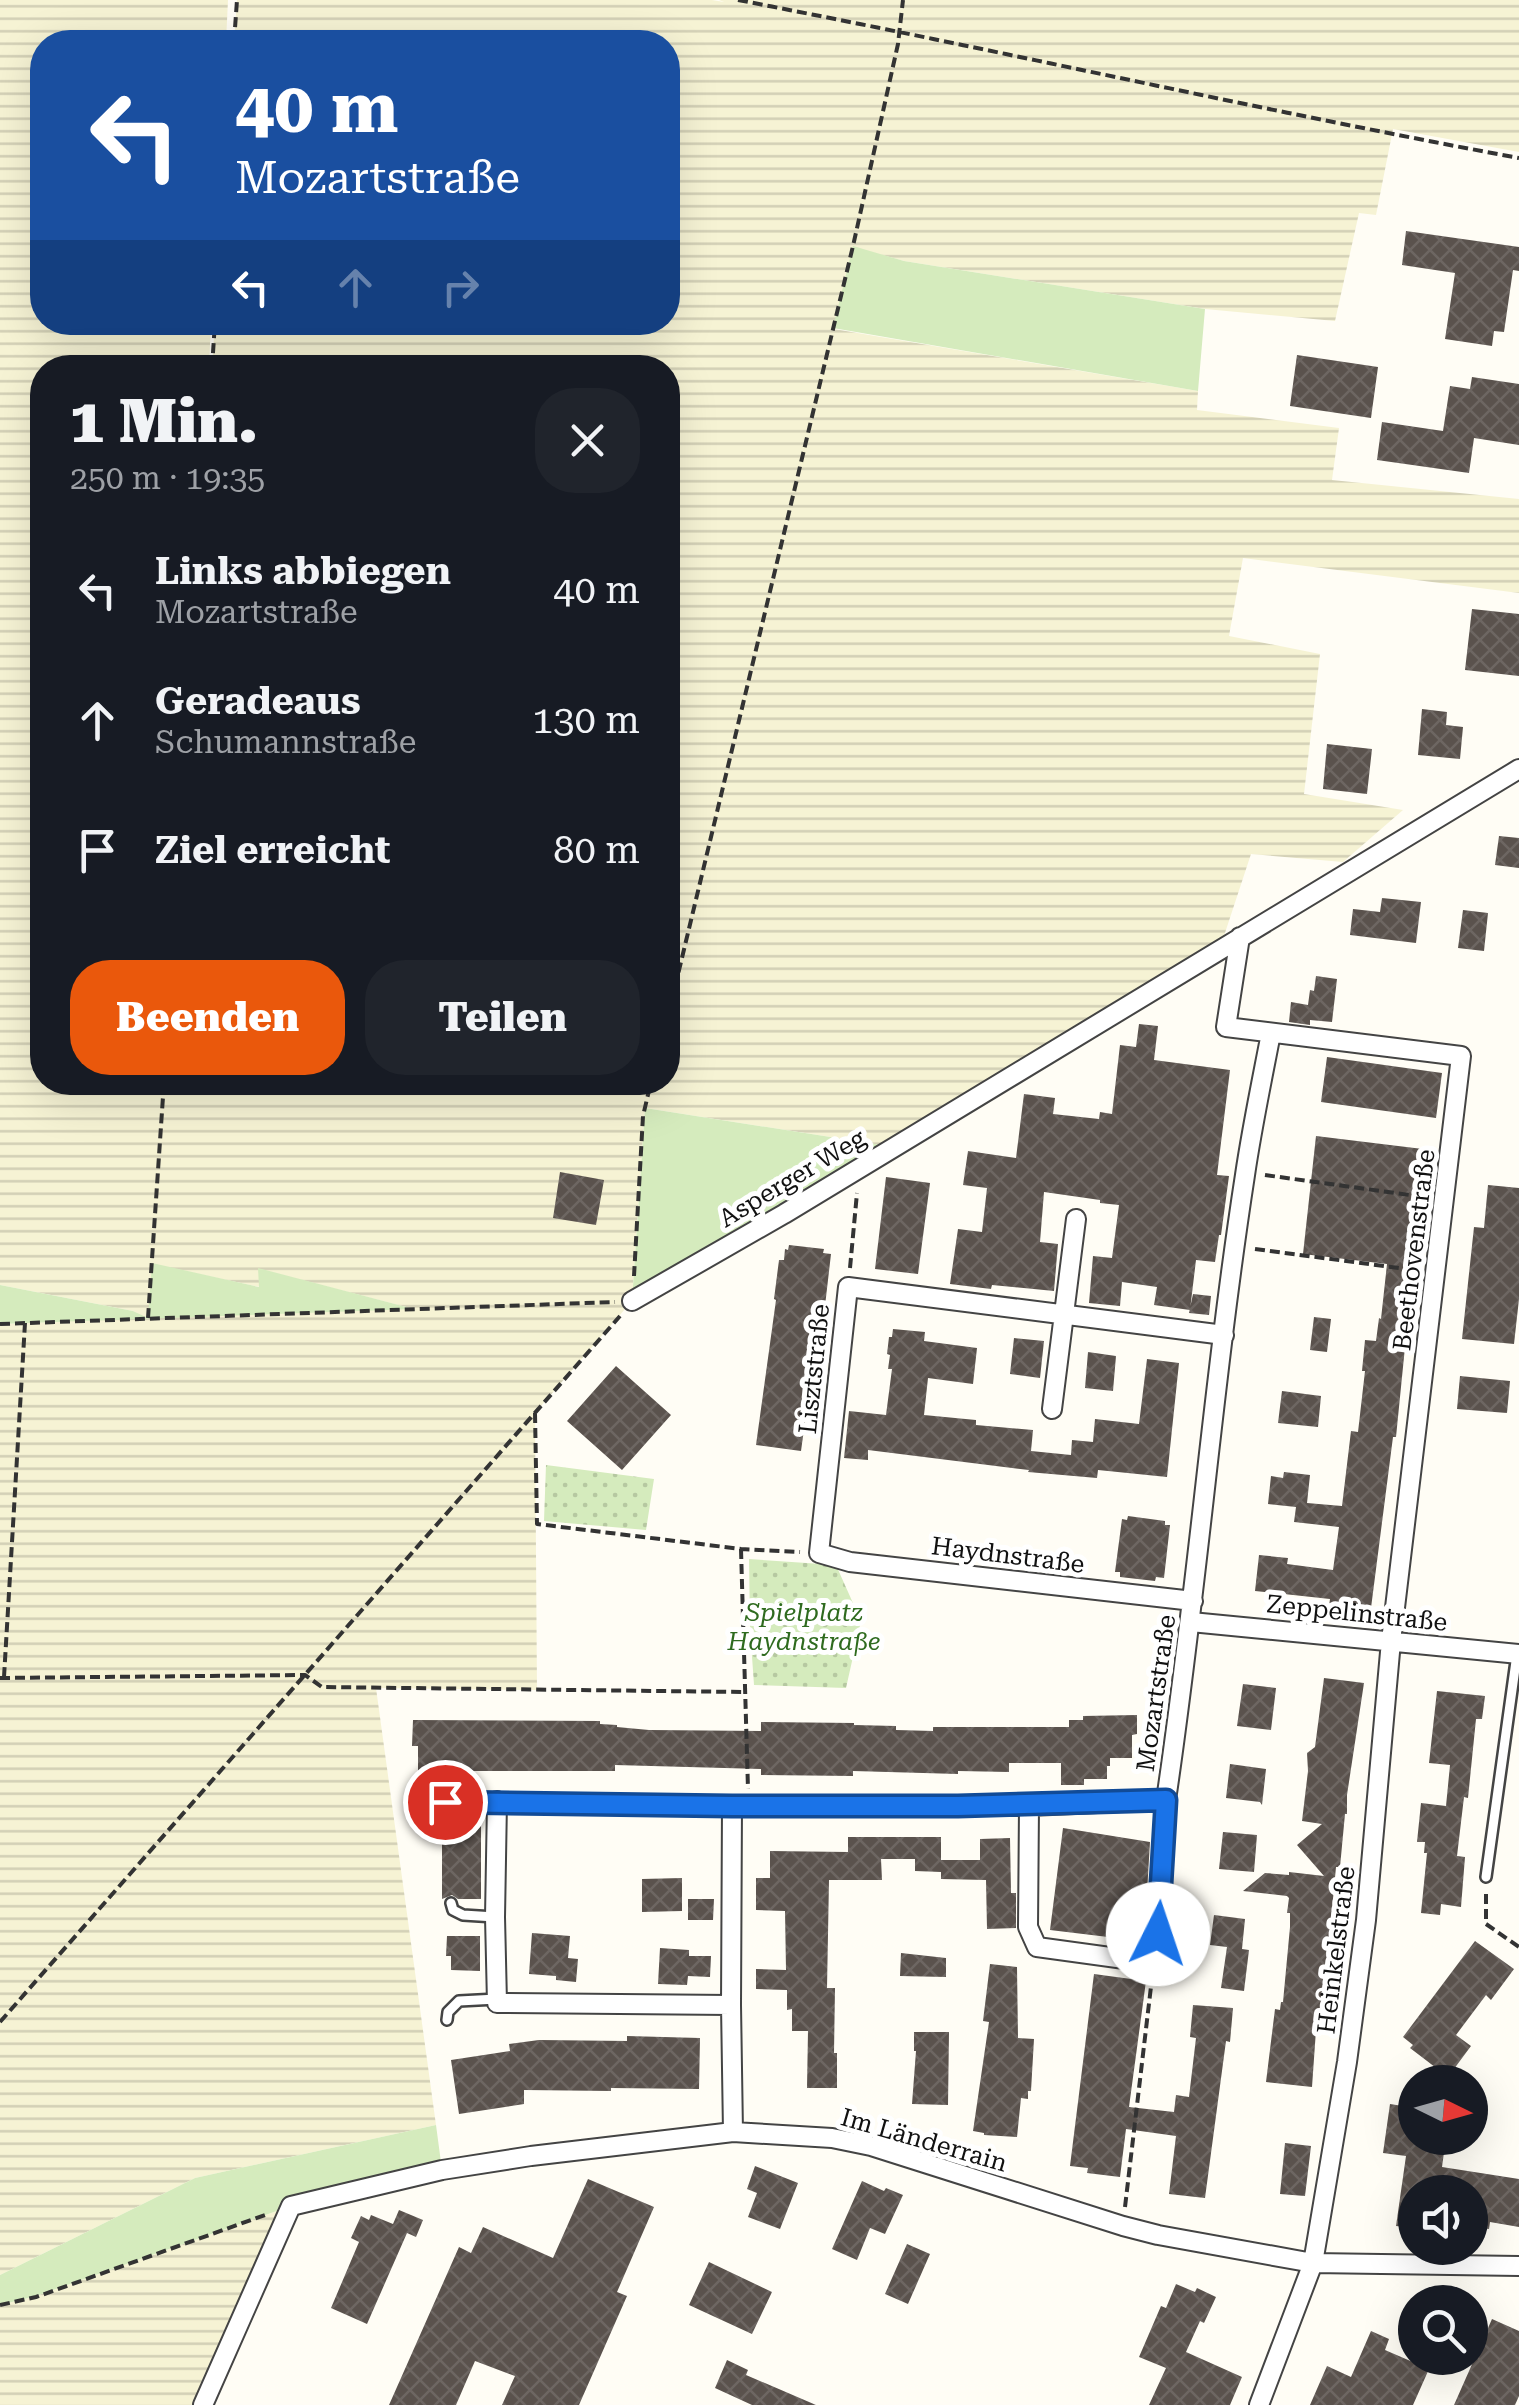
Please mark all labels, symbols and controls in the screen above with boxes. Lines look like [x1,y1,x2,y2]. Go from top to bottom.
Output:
text: 40 m [235,67,399,149]
icon: left [70,70,200,200]
text: Mozartstraße [235,151,520,204]
icon: left [223,260,278,315]
icon: ahead [328,260,383,315]
icon: right [433,260,488,315]
text: 1 Min. [70,386,258,457]
button: close [535,388,640,493]
text: 250 m · 19:35 [70,459,265,497]
text: Links abbiegen [155,549,451,593]
icon: left [70,563,125,618]
text: 40 m [553,568,640,612]
text: Mozartstraße [155,593,358,631]
text: Geradeaus [155,679,361,723]
icon: ahead [70,693,125,748]
text: 130 m [532,698,640,742]
text: Schumannstraße [155,723,416,761]
icon: arrive [70,823,125,878]
text: Ziel erreicht [155,828,390,872]
text: 80 m [553,828,640,872]
button: Beenden [70,960,345,1075]
button: Teilen [365,960,640,1075]
street label: Asperger Weg [714,1123,871,1233]
street label: Beethovenstraße [1387,1148,1441,1352]
street label: Lisztstraße [793,1303,835,1435]
street label: Haydnstraße [930,1531,1086,1579]
street label: Zeppelinstraße [1265,1589,1449,1637]
park label: Spielplatz Haydnstraße [727,1598,880,1656]
street label: Mozartstraße [1131,1613,1181,1773]
pin [403,1760,488,1845]
icon: arrive [418,1775,473,1830]
street label: Heinkelstraße [1311,1865,1361,2035]
position arrow [1106,1882,1210,1986]
north arrow [1398,2065,1488,2155]
map controls [1398,2065,1488,2375]
street label: Im Länderrain [838,2102,1010,2178]
button: sound [1398,2175,1488,2265]
button: search [1398,2285,1488,2375]

